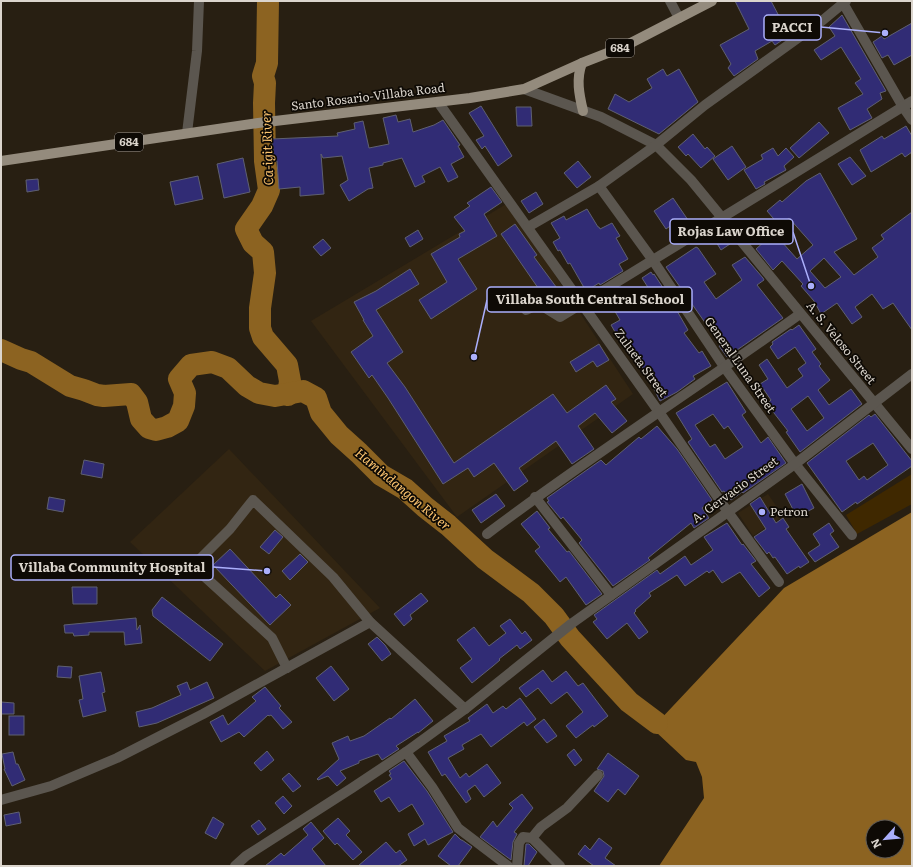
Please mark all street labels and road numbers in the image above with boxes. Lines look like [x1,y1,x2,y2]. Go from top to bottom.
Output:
road number: 684 [606,39,634,57]
street label: Santo Rosario-Villaba Road [290,78,446,114]
road number: 684 [115,133,143,151]
street label: A. S. Veloso Street [803,297,881,388]
street label: General Luna Street [701,313,781,416]
street label: Zulueta Street [611,324,673,401]
street label: A. Gervacio Street [687,452,782,527]

